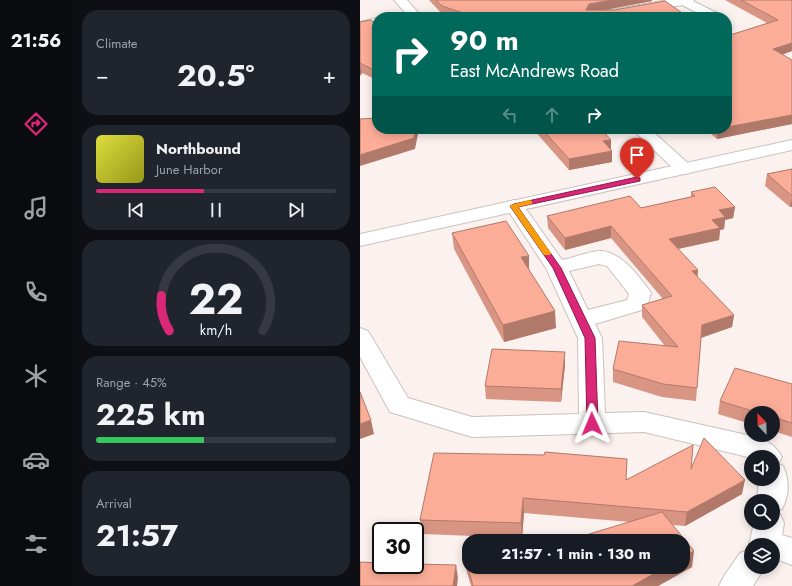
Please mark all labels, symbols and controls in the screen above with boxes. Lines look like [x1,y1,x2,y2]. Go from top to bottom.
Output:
text: 90 m [450,20,519,61]
text: 21:56 [11,28,61,54]
icon: right [384,28,436,80]
text: Climate [96,34,137,53]
text: 20.5° [177,54,254,97]
text: East McAndrews Road [450,58,619,84]
text: − [96,59,109,91]
text: + [322,59,336,91]
icon: left [499,104,521,126]
icon: ahead [541,104,563,126]
icon: right [583,104,605,126]
icon: directions [22,110,50,138]
text: Northbound [156,138,241,160]
pin [620,138,654,179]
icon: arrive [626,144,648,166]
text: June Harbor [156,160,222,179]
icon: music [22,194,50,222]
icon: previous [125,199,147,221]
icon: pause [205,199,227,221]
icon: next [285,199,307,221]
text: 22 [189,269,243,330]
icon: phone [22,278,50,306]
text: km/h [200,320,232,340]
icon: climate [22,362,50,390]
text: Range · 45% [96,373,167,392]
text: 225 km [96,393,206,436]
position arrow [571,403,613,445]
north arrow [744,406,780,442]
map controls [744,406,780,574]
icon: car [22,446,50,474]
button: sound [744,450,780,486]
text: Arrival [96,494,132,513]
button: search [744,494,780,530]
text: 21:57 [96,514,178,557]
speed limit sign: 30 [372,522,424,574]
icon: filters [22,530,50,558]
button: layers [744,538,780,574]
text: 21:57 · 1 min · 130 m [501,543,651,565]

